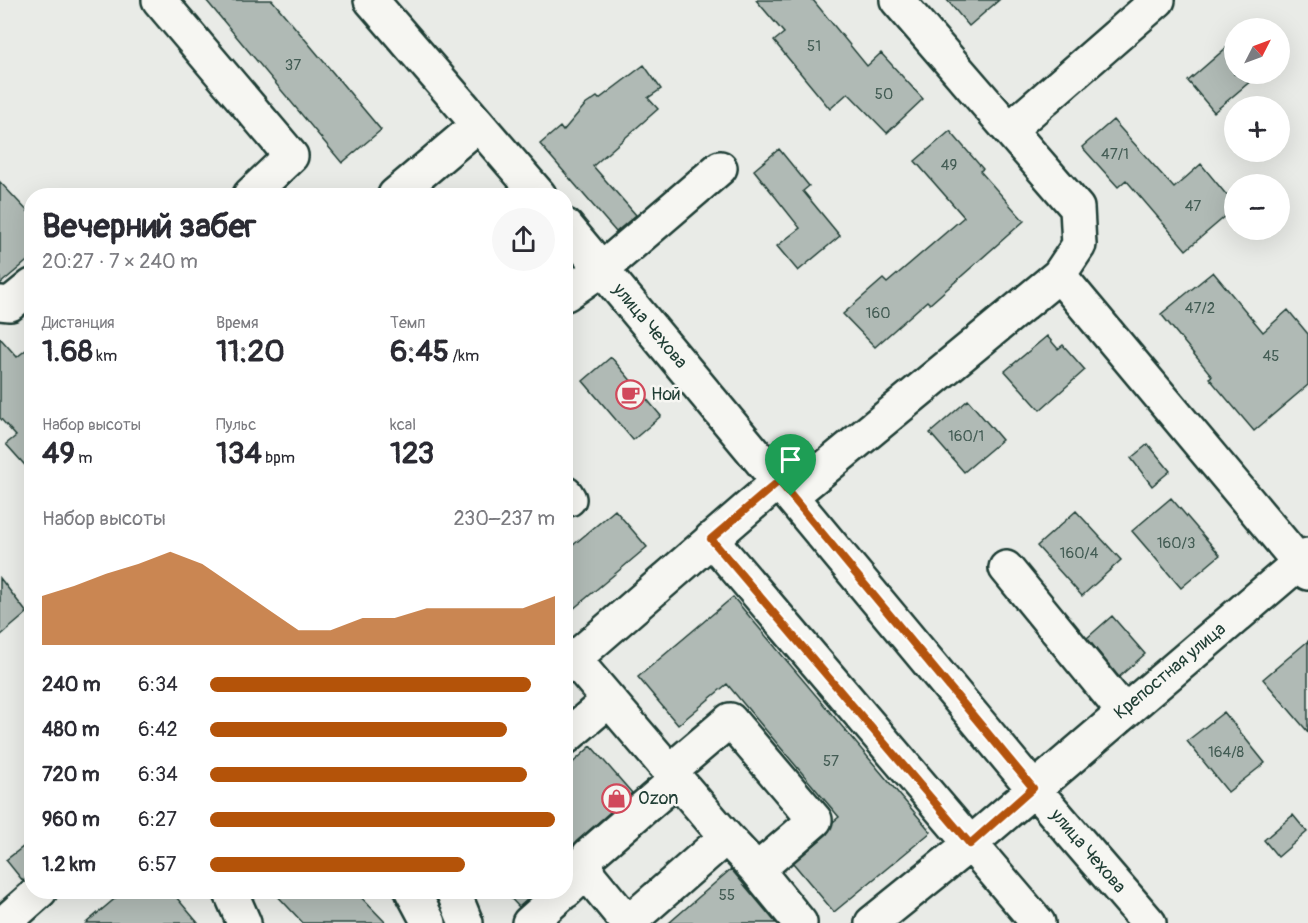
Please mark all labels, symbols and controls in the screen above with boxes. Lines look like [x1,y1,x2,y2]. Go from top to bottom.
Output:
north arrow [1224,18,1290,84]
map controls [1224,18,1290,240]
house number: 51 [807,37,821,56]
house number: 37 [285,56,301,75]
house number: 50 [875,85,893,104]
button: + [1224,96,1290,162]
house number: 47/1 [1101,145,1129,164]
house number: 49 [941,156,957,175]
button: − [1224,174,1290,240]
house number: 47 [1185,197,1201,216]
text: Вечерний забег [42,206,256,247]
button: share [492,208,555,271]
text: 20:27 · 7 × 240 m [42,249,198,274]
street label: улица Чехова [607,278,692,373]
house number: 47/2 [1185,299,1215,318]
house number: 160 [866,304,890,323]
text: Дистанция [42,313,115,333]
text: Время [216,313,259,333]
text: Темп [390,313,425,333]
text: 1.68 [42,333,93,370]
text: 11:20 [216,333,285,370]
text: 6:45 [390,333,449,370]
text: km [93,346,117,366]
text: /km [449,346,479,366]
house number: 45 [1263,347,1279,366]
cafe icon: Ной [614,378,646,410]
place label: Ной [651,383,681,406]
text: Набор высоты [42,415,141,435]
text: Пульс [216,415,256,435]
text: kcal [390,415,416,435]
house number: 160/1 [948,427,984,446]
pin [765,434,816,496]
text: 49 [42,435,75,472]
text: 134 [216,435,262,472]
text: 123 [390,435,434,472]
icon: arrive [774,443,807,476]
text: m [75,448,93,468]
text: bpm [262,448,295,468]
text: Набор высоты [42,506,166,531]
text: 230–237 m [453,506,555,531]
house number: 160/3 [1157,534,1195,553]
house number: 160/4 [1060,544,1099,563]
street label: Крепостная улица [1109,618,1231,724]
text: 240 m [42,672,101,697]
text: 6:34 [138,672,178,697]
text: 480 m [42,717,99,742]
text: 6:42 [138,717,178,742]
house number: 164/8 [1208,743,1245,762]
house number: 57 [823,752,839,771]
text: 720 m [42,762,100,787]
text: 6:34 [138,762,178,787]
shop icon: Ozon [601,782,633,814]
place label: Ozon [638,787,678,810]
street label: улица Чехова [1044,803,1131,898]
text: 960 m [42,807,100,832]
text: 6:27 [138,807,177,832]
text: 1.2 km [42,852,96,877]
text: 6:57 [138,852,176,877]
house number: 55 [719,886,735,905]

